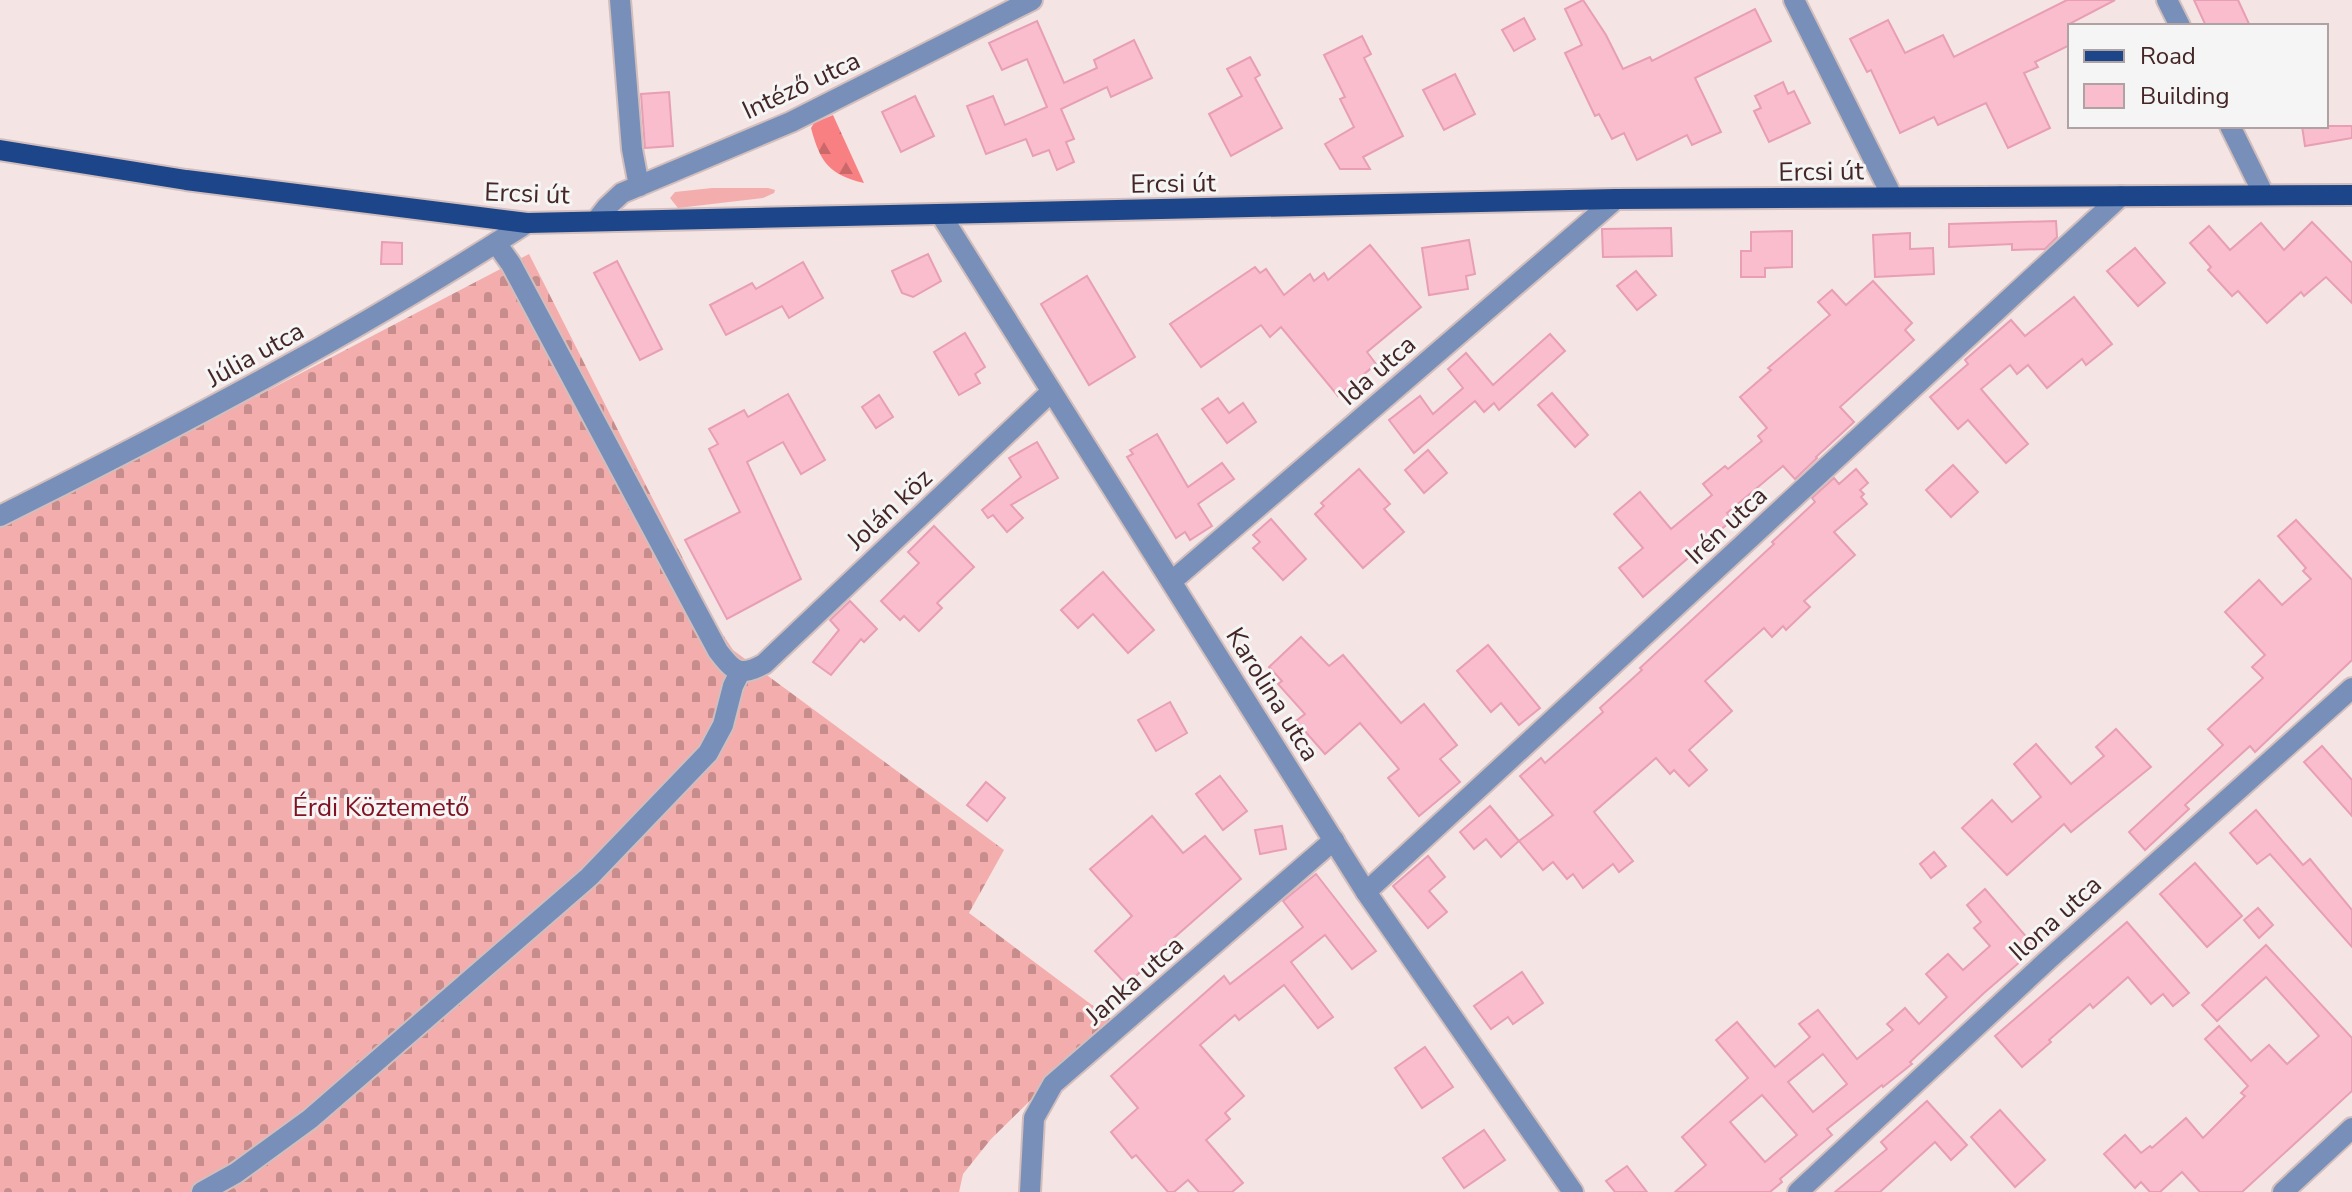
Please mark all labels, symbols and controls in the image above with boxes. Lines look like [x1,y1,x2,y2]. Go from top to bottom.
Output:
legend [2068,24,2328,128]
text: Road [2140,40,2196,72]
street label: Intéző utca [737,43,866,128]
text: Building [2140,80,2230,112]
street label: Ercsi út [1778,153,1865,190]
street label: Ercsi út [1130,165,1217,202]
street label: Ercsi út [484,175,571,213]
street label: Júlia utca [199,313,310,396]
street label: Ida utca [1331,327,1423,414]
street label: Jolán köz [838,461,940,559]
street label: Irén utca [1678,478,1775,572]
street label: Karolina utca [1217,621,1328,768]
park label: Érdi Köztemető [293,790,469,825]
street label: Ilona utca [2002,867,2109,969]
street label: Janka utca [1077,928,1191,1033]

